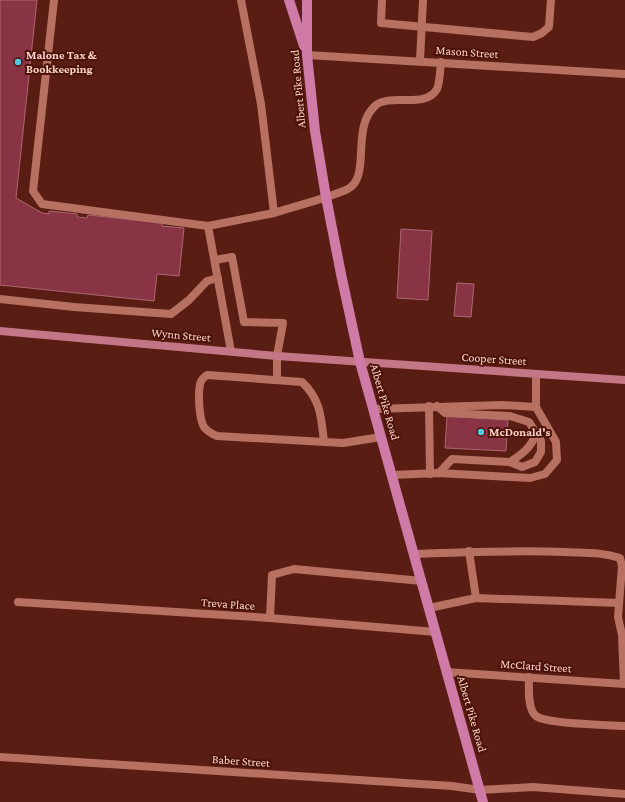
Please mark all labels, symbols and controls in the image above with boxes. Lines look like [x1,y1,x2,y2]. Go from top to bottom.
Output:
street label: Mason Street [435,43,500,61]
place label: Malone Tax & Bookkeeping [26,48,98,76]
street label: Albert Pike Road [288,49,308,129]
marker: Malone Tax & Bookkeeping [13,57,23,67]
street label: Wynn Street [151,325,212,345]
street label: Cooper Street [461,350,528,368]
street label: Albert Pike Road [367,362,403,442]
place label: McDonald's [489,425,550,439]
marker: McDonald's [476,427,486,437]
street label: Treva Place [201,595,255,613]
street label: McClard Street [500,657,573,676]
street label: Albert Pike Road [454,674,490,754]
street label: Baber Street [211,752,272,770]

